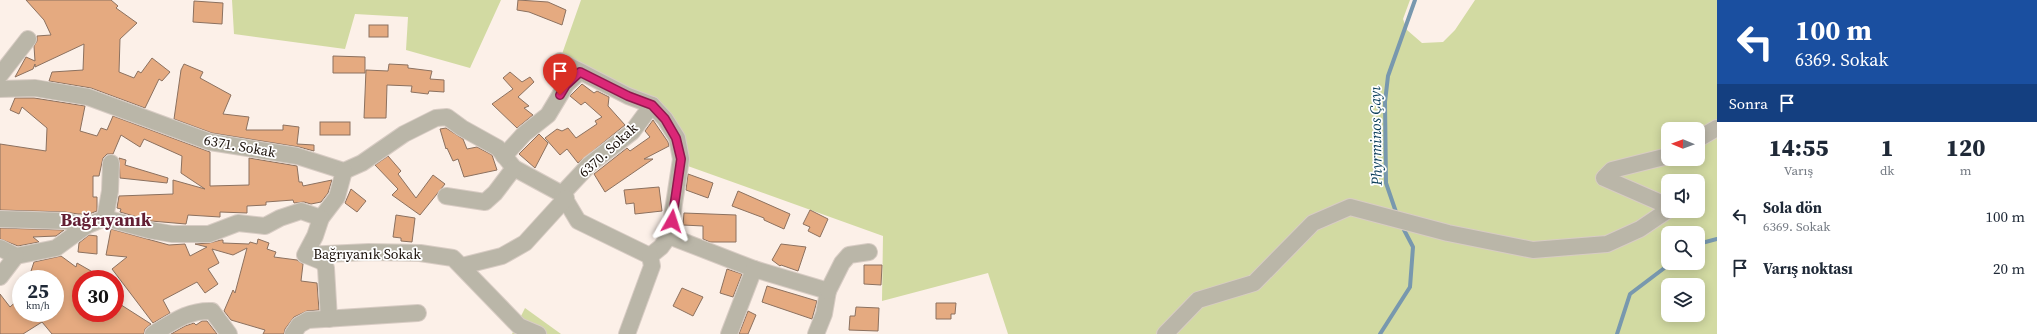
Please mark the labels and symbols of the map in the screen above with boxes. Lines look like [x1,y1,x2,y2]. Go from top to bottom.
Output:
pin [543,54,577,95]
water label: Phyrminos Çayı [1364,86,1387,187]
street label: 6370. Sokak [574,118,642,182]
north arrow [1661,122,1705,166]
street label: 6371. Sokak [203,130,278,162]
position arrow [651,200,693,242]
district label: Bağrıyanık [60,207,152,232]
street label: Bağrıyanık Sokak [313,244,421,264]
speed limit sign: 30 [72,270,124,322]

